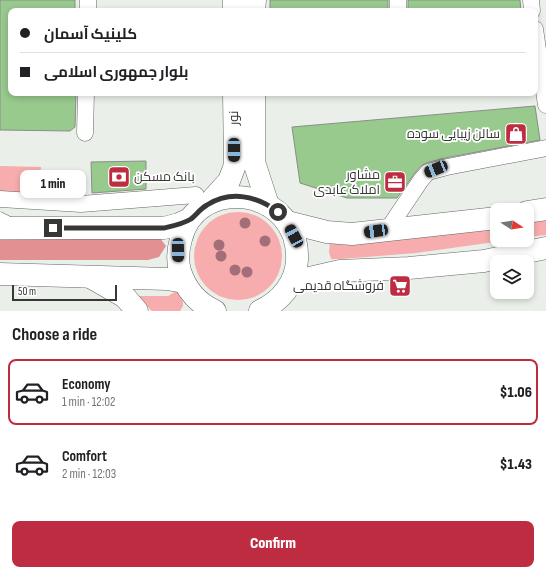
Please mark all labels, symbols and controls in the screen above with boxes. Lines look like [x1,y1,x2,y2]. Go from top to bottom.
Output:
text: کلینیک آسمان [44,25,137,44]
text: بلوار جمهوری اسلامی [44,63,188,82]
street label: نور [226,111,242,126]
shop icon: سالن زیبایی سوده [503,121,529,147]
place label: سالن زیبایی سوده [407,126,500,142]
car [228,138,240,162]
car [423,159,449,179]
bank icon: بانک مسکن [106,164,132,190]
place label: مشاور املاک عابدی [314,167,380,198]
place label: بانک مسکن [134,169,195,185]
office icon: مشاور املاک عابدی [382,169,408,195]
callout: 1 min [20,170,86,198]
text: 1 min [41,176,65,192]
route start [269,203,287,221]
north arrow [490,203,534,247]
map controls [490,203,534,299]
route end [44,219,62,237]
car [283,223,305,249]
car [363,223,389,239]
car [172,238,184,262]
button: layers [490,255,534,299]
supermarket icon: فروشگاه قدیمی [387,273,413,299]
place label: فروشگاه قدیمی [293,278,384,294]
scale bar [12,283,117,302]
text: 50 m [18,285,36,298]
text: Choose a ride [12,324,97,345]
icon: car [14,374,50,410]
text: Economy [62,375,111,394]
text: $1.06 [500,383,532,402]
text: 1 min · 12:02 [62,394,115,410]
icon: car [14,446,50,482]
text: Comfort [62,447,107,466]
text: $1.43 [500,455,532,474]
text: 2 min · 12:03 [62,466,116,482]
button: Confirm [12,521,534,567]

